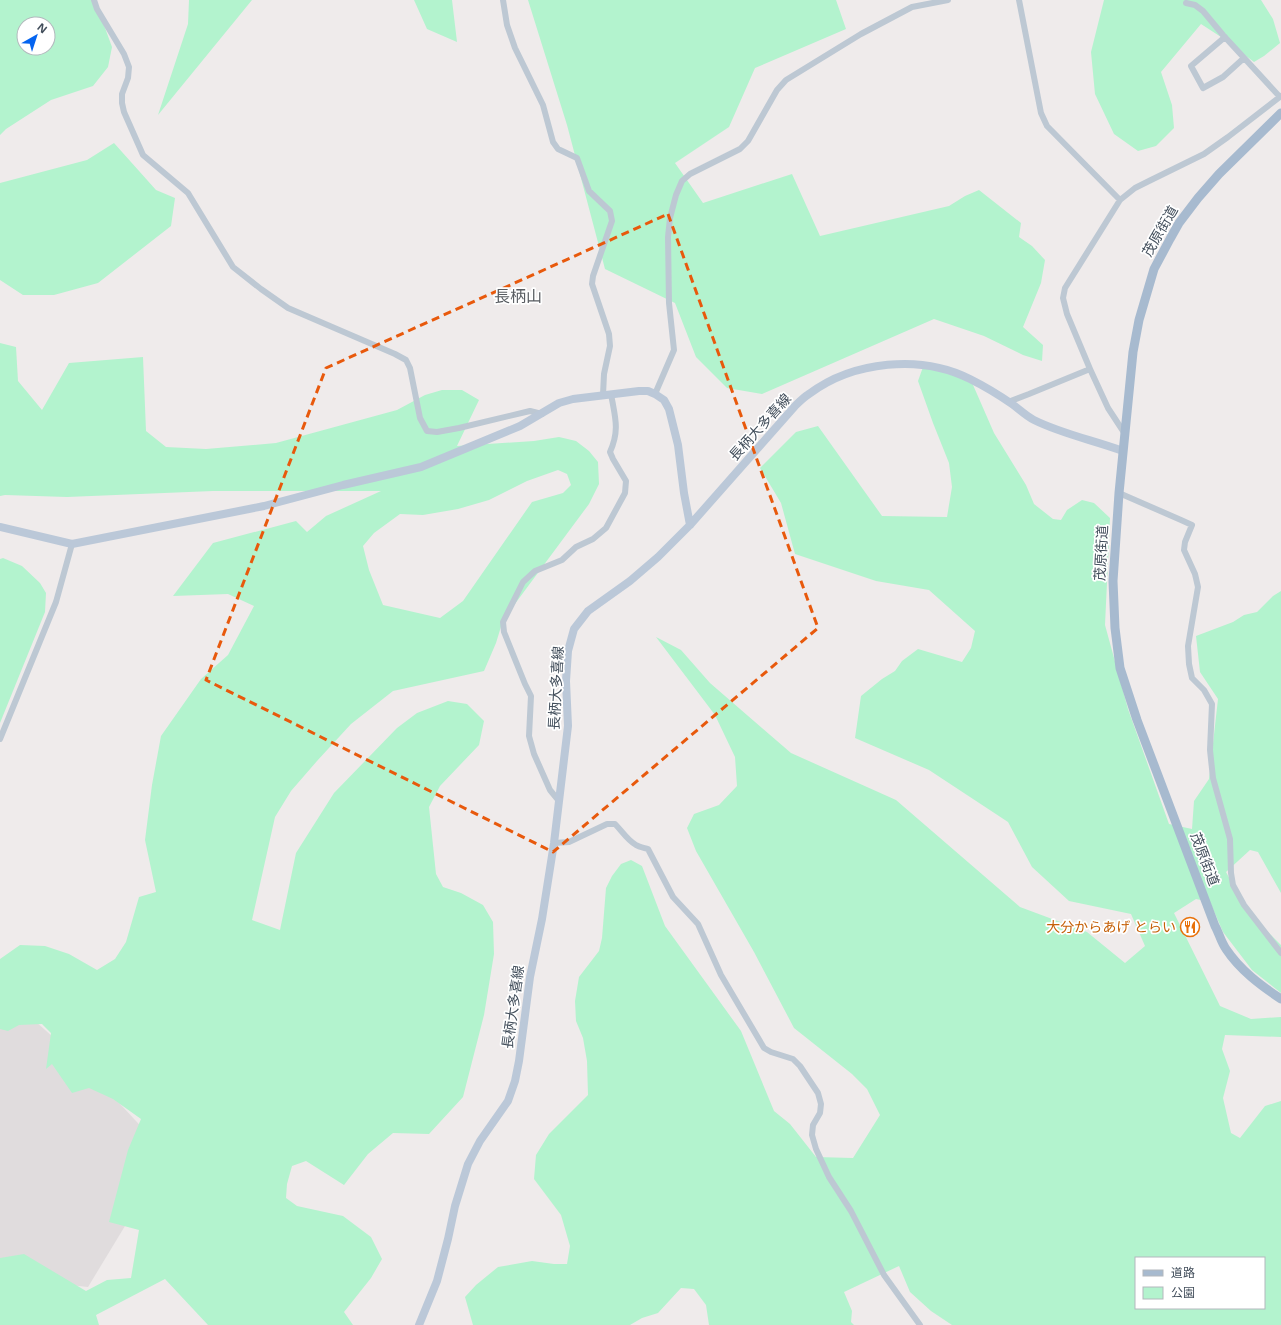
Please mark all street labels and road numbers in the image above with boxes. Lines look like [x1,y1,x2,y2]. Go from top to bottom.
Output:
street label: 茂原街道 [1137,202,1182,260]
street label: 長柄大多喜線 [724,389,795,464]
street label: 茂原街道 [1090,525,1111,581]
street label: 長柄大多喜線 [544,646,567,730]
street label: 茂原街道 [1187,829,1224,888]
street label: 長柄大多喜線 [497,964,528,1050]

